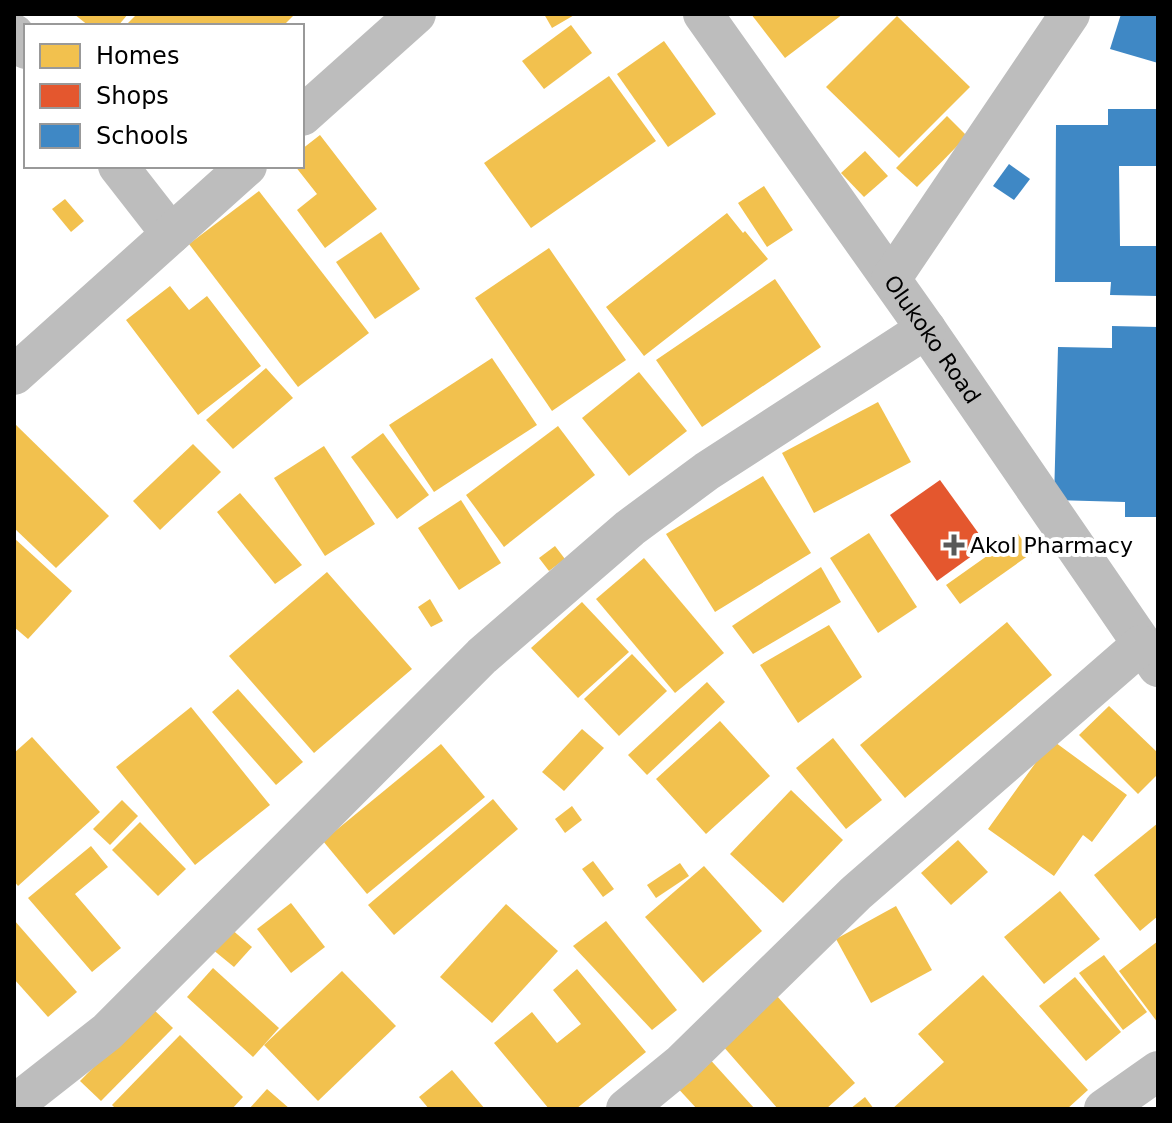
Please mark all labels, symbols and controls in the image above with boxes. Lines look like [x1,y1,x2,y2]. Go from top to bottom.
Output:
legend [24,24,304,168]
text: Homes [96,42,179,70]
text: Shops [96,82,169,110]
text: Schools [96,122,188,150]
street label: Olukoko Road [879,270,986,408]
place label: Akol Pharmacy [970,533,1133,558]
marker: Akol Pharmacy [945,536,963,554]

